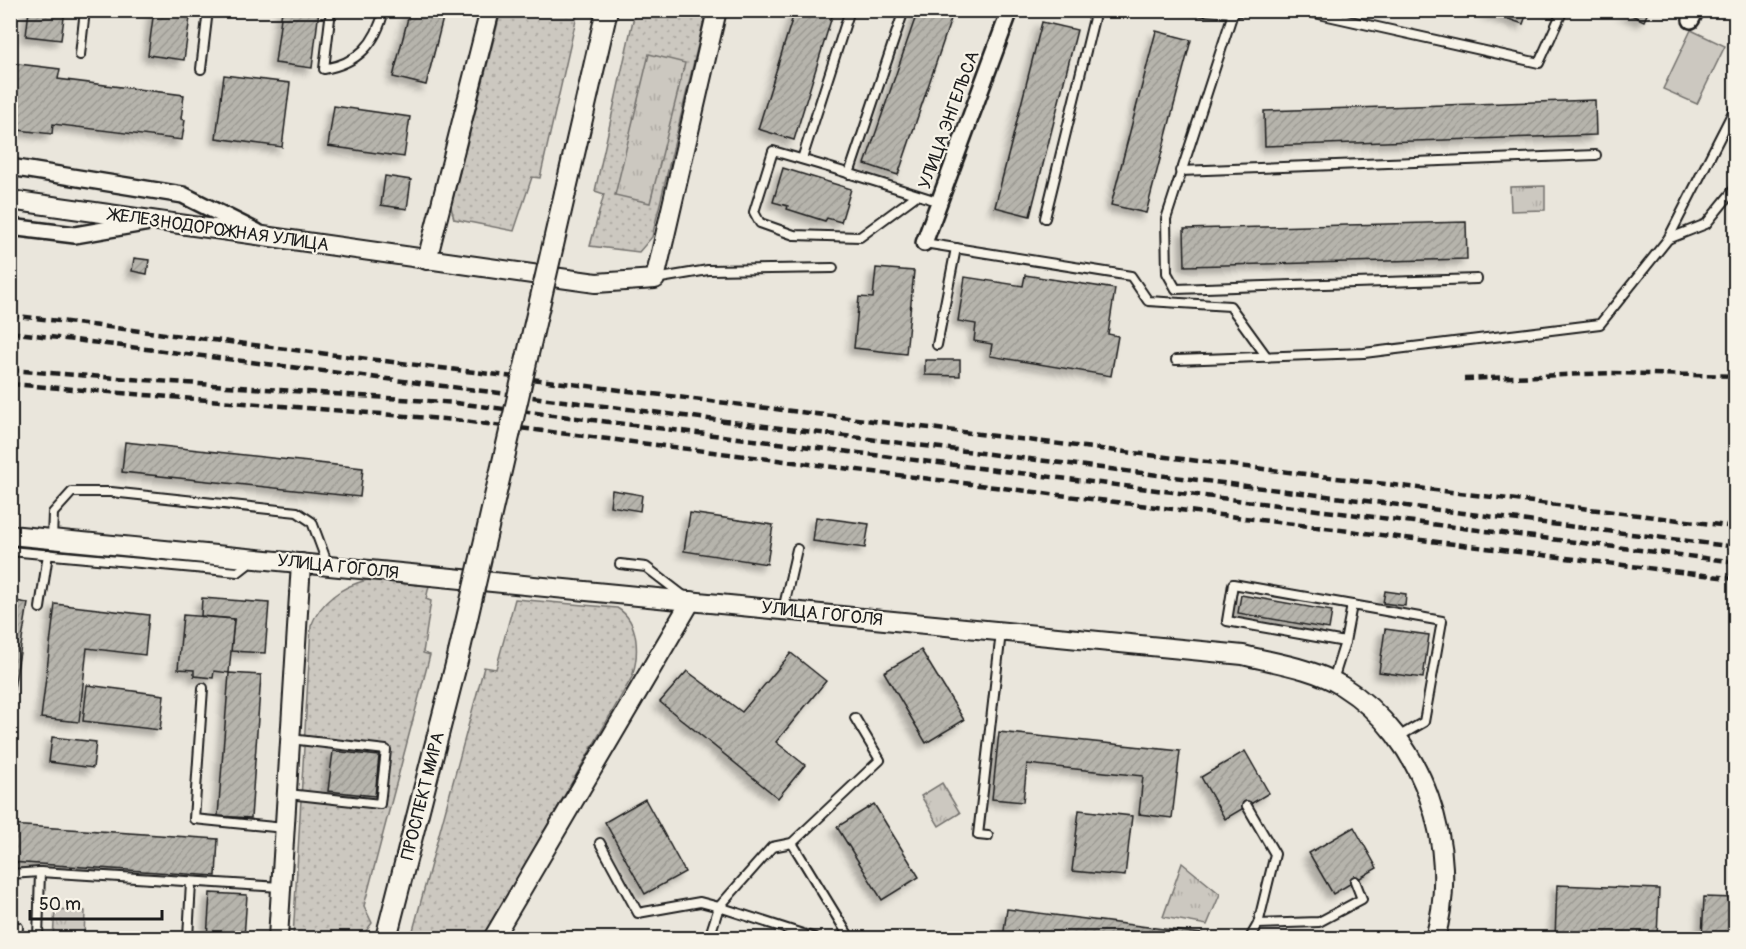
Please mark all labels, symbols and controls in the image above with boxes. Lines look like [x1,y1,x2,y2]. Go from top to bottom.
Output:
street label: УЛИЦА ЭНГЕЛЬСА [913,47,985,192]
street label: ЖЕЛЕЗНОДОРОЖНАЯ УЛИЦА [105,203,331,257]
street label: УЛИЦА ГОГОЛЯ [276,549,400,585]
street label: УЛИЦА ГОГОЛЯ [760,596,884,632]
street label: ПРОСПЕКТ МИРА [396,729,450,862]
scale bar [30,883,162,921]
text: 50 m [39,893,81,916]

